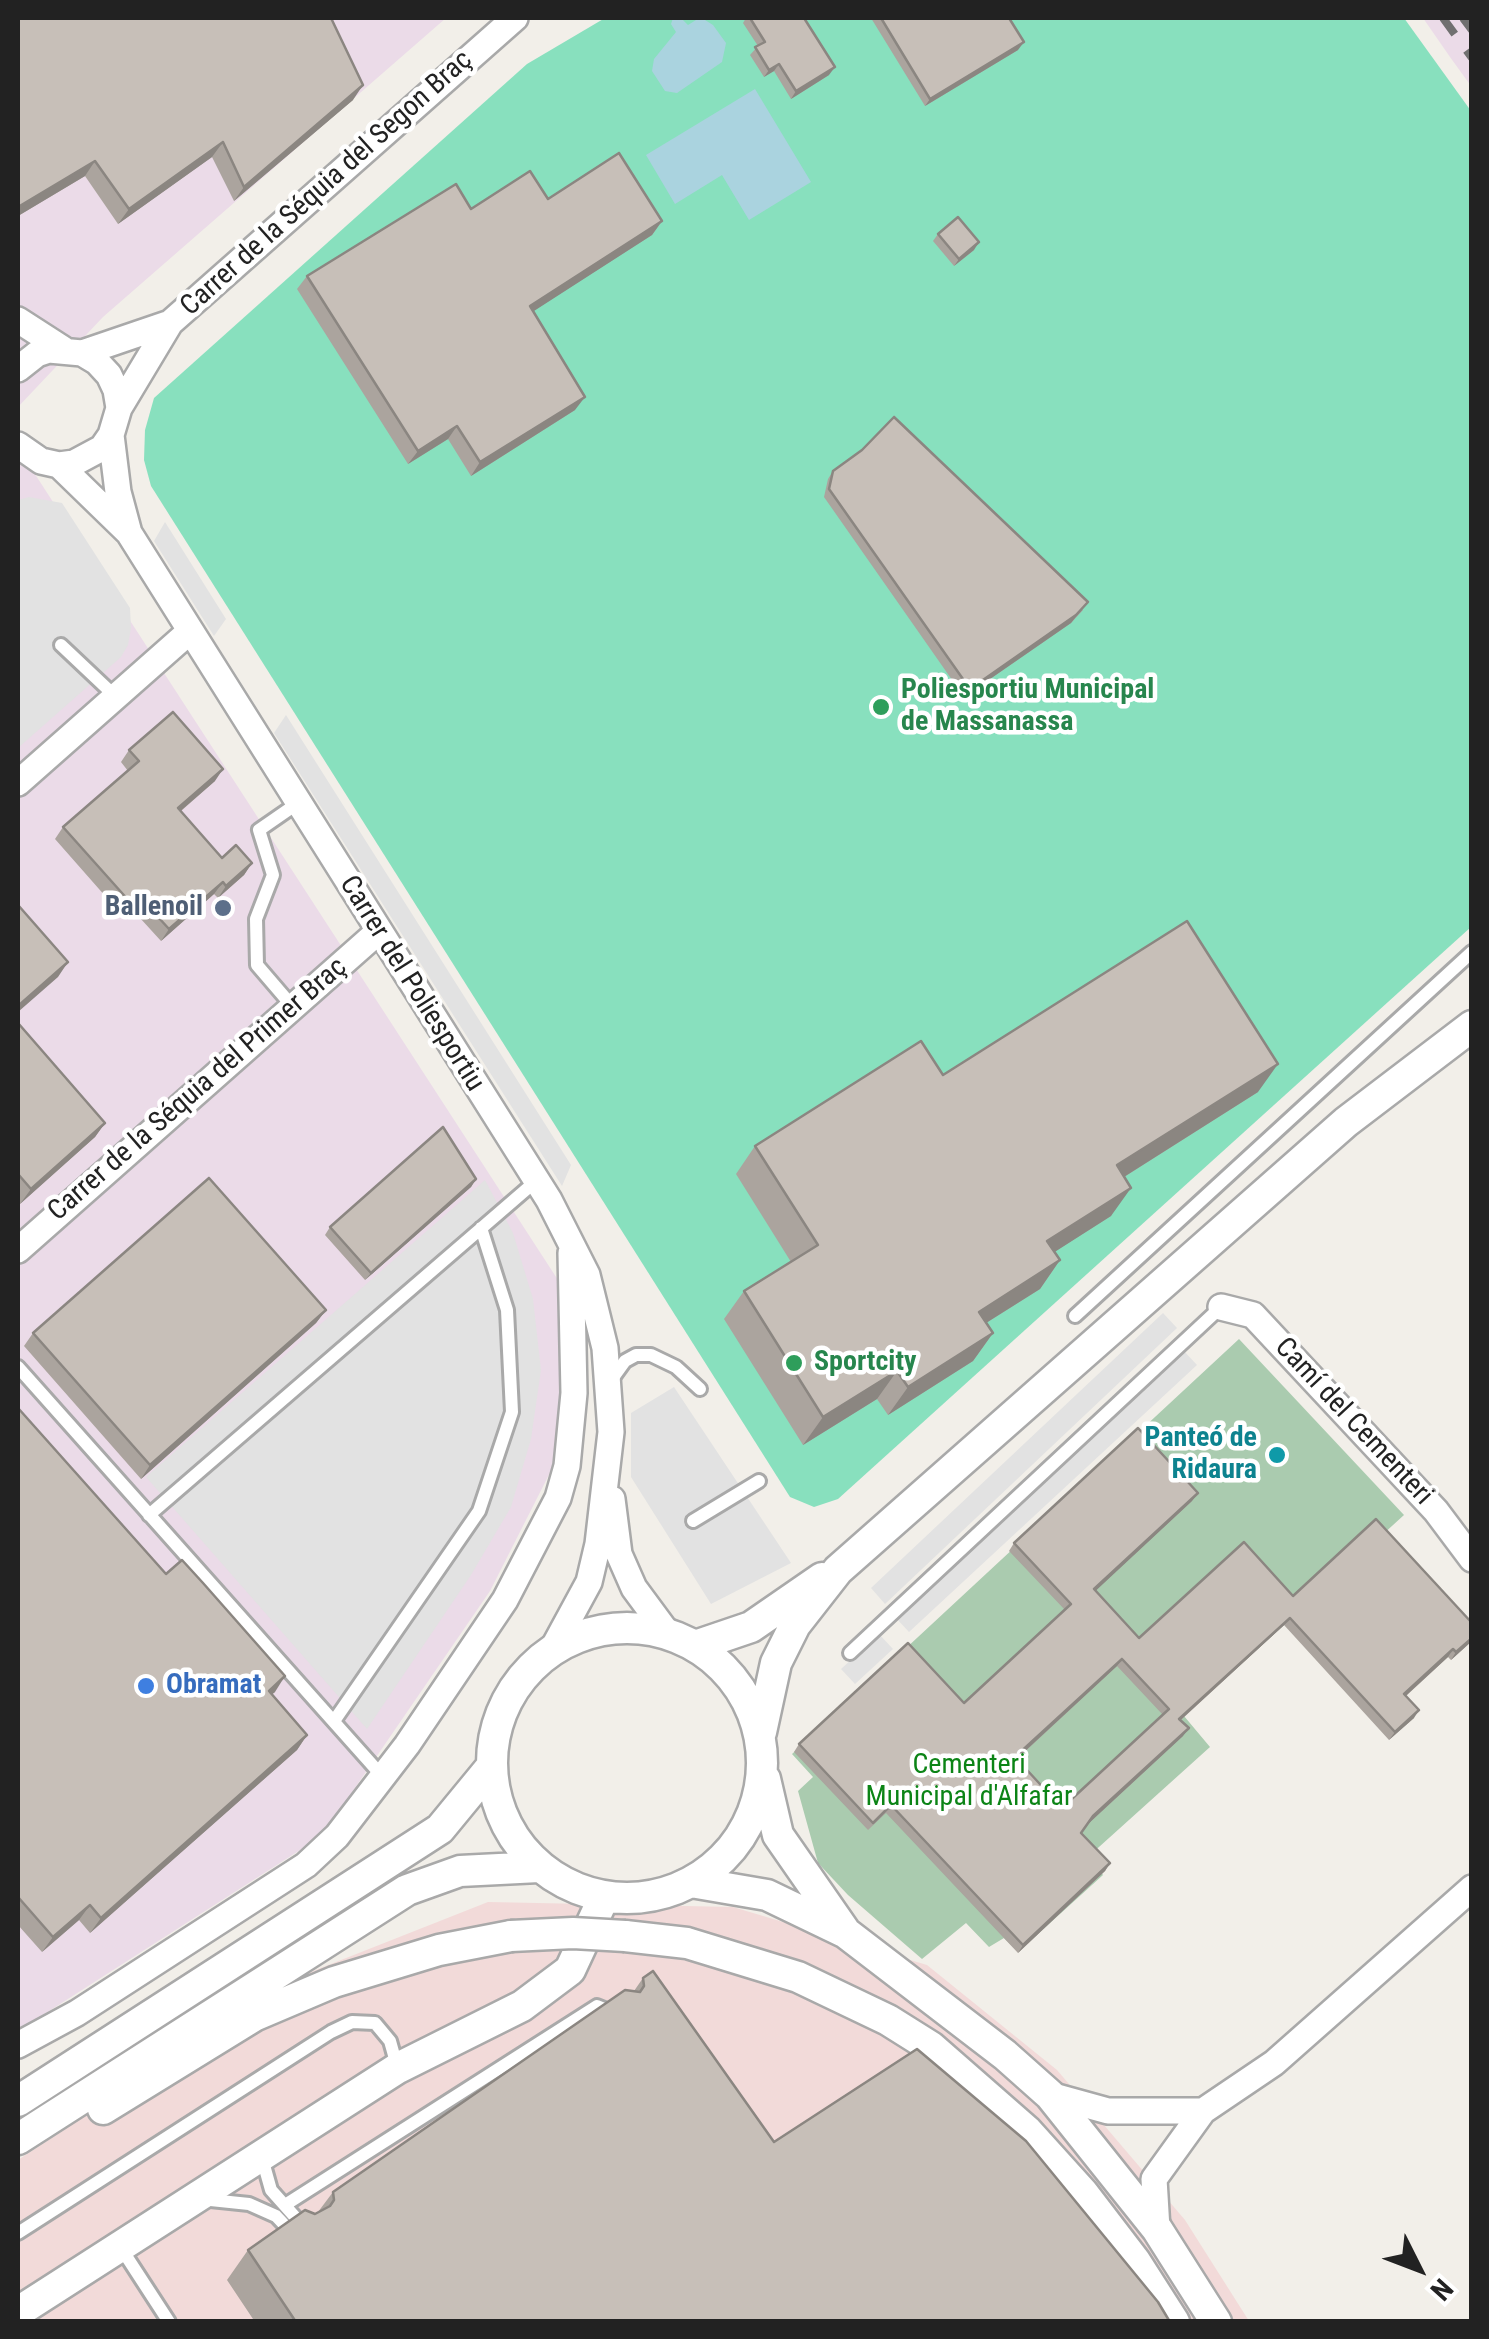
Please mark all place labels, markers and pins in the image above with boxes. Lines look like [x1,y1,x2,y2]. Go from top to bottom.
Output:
place label: Poliesportiu Municipal de Massanassa [901,674,1154,740]
marker: Poliesportiu Municipal de Massanassa [870,696,892,718]
place label: Ballenoil [105,891,203,925]
marker: Ballenoil [212,897,234,919]
place label: Sportcity [814,1346,916,1380]
marker: Sportcity [783,1352,805,1374]
place label: Panteó de Ridaura [1145,1422,1257,1488]
marker: Panteó de Ridaura [1266,1444,1288,1466]
place label: Obramat [166,1669,261,1703]
marker: Obramat [135,1675,157,1697]

